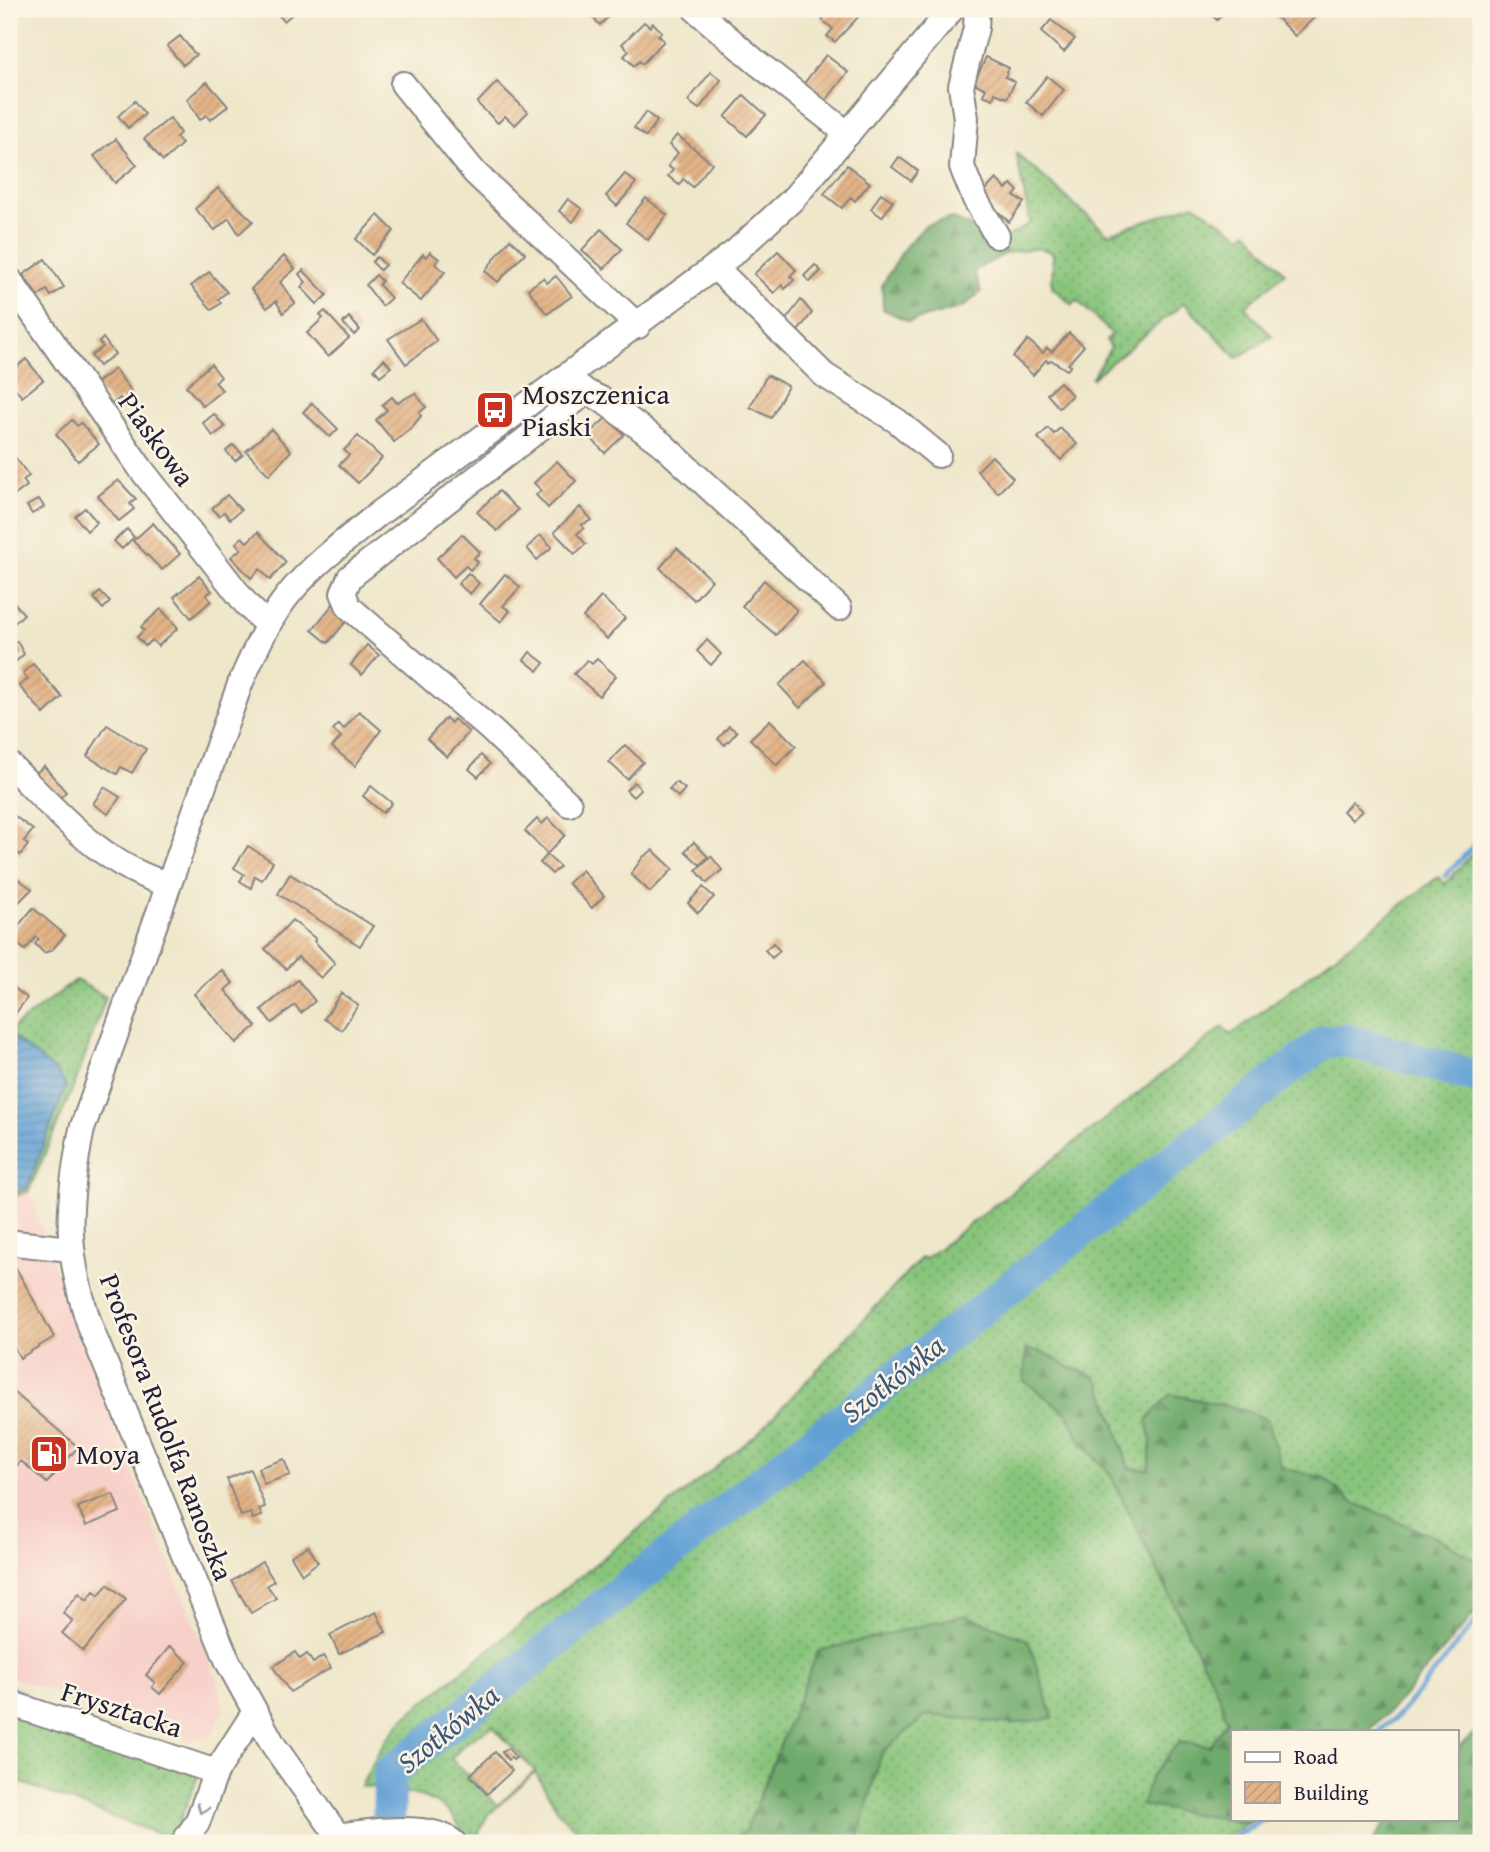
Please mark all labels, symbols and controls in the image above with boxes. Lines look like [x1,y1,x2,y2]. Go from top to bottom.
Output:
place label: Moszczenica Piaski [522,373,670,446]
street label: Piaskowa [109,383,206,495]
bus stop icon: Moszczenica Piaski [474,389,516,431]
street label: Profesora Rudolfa Ranoszka [90,1267,245,1587]
water label: Szotkówka [831,1324,954,1433]
fuel station icon: Moya [28,1433,70,1475]
place label: Moya [76,1433,141,1474]
street label: Frysztacka [56,1670,189,1748]
water label: Szotkówka [387,1673,508,1783]
legend [1231,1730,1458,1820]
text: Road [1294,1741,1339,1772]
text: Building [1294,1777,1369,1808]
one-way arrow [196,1802,210,1814]

